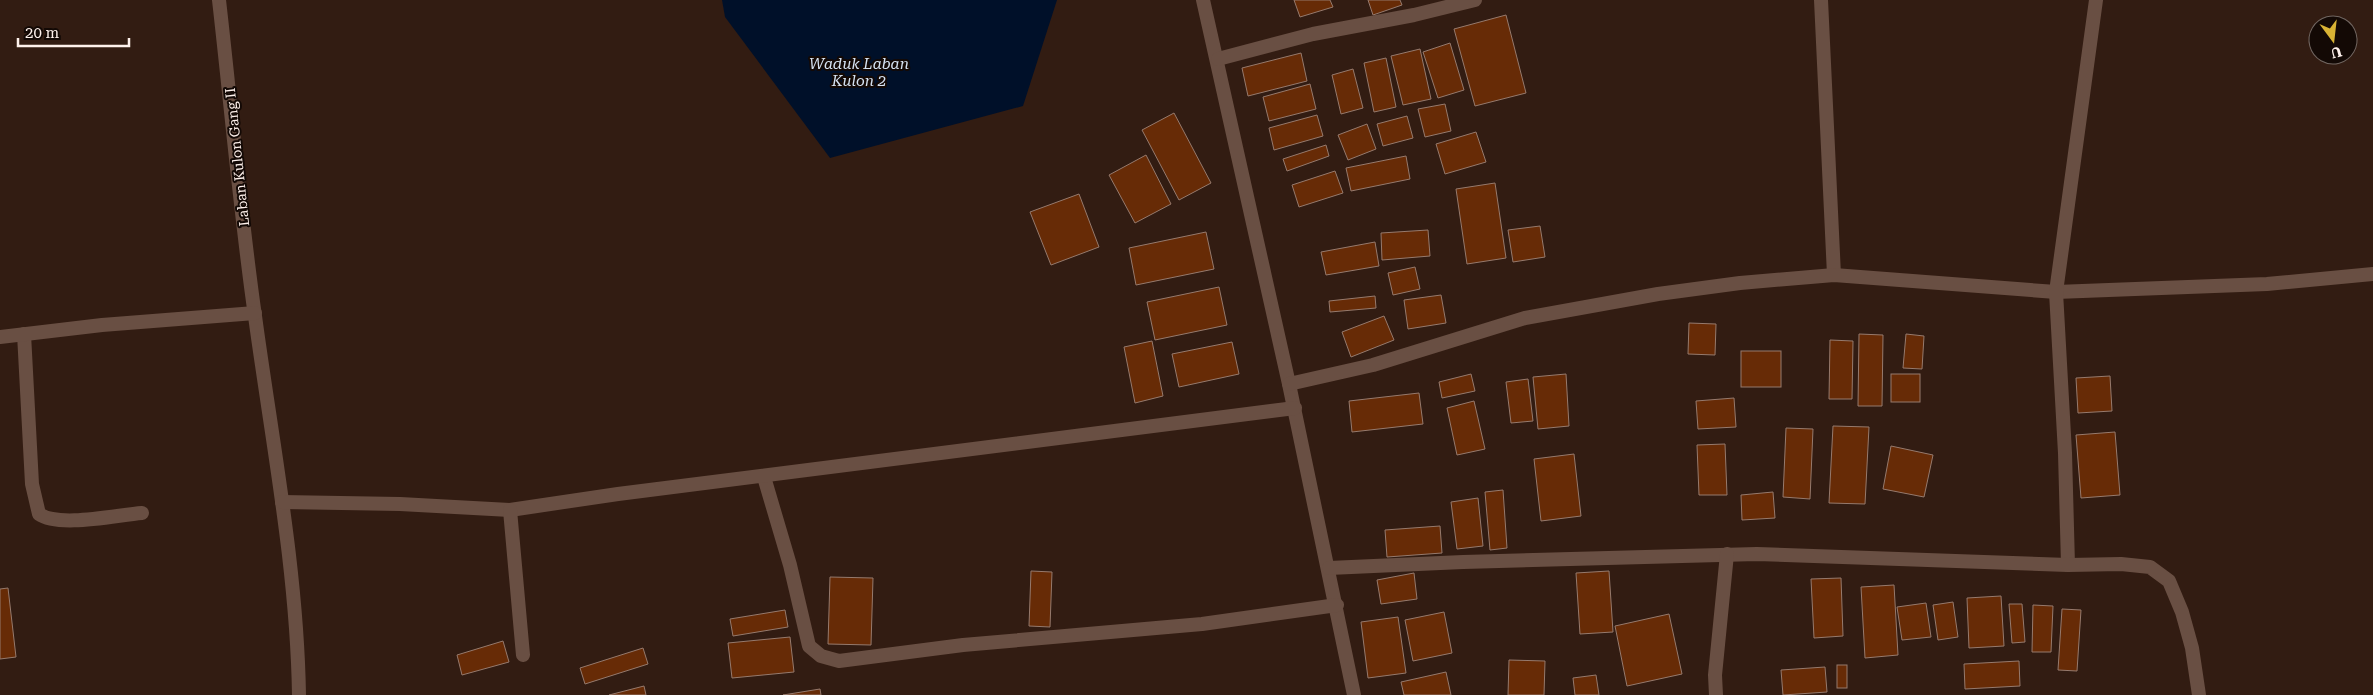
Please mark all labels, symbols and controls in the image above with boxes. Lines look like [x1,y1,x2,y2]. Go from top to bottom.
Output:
scale bar [18,15,129,47]
north arrow [2308,15,2358,65]
text: 20 m [25,24,60,42]
text: U [2329,43,2344,62]
water label: Waduk Laban Kulon 2 [809,55,909,90]
street label: Laban Kulon Gang II [222,87,252,227]

